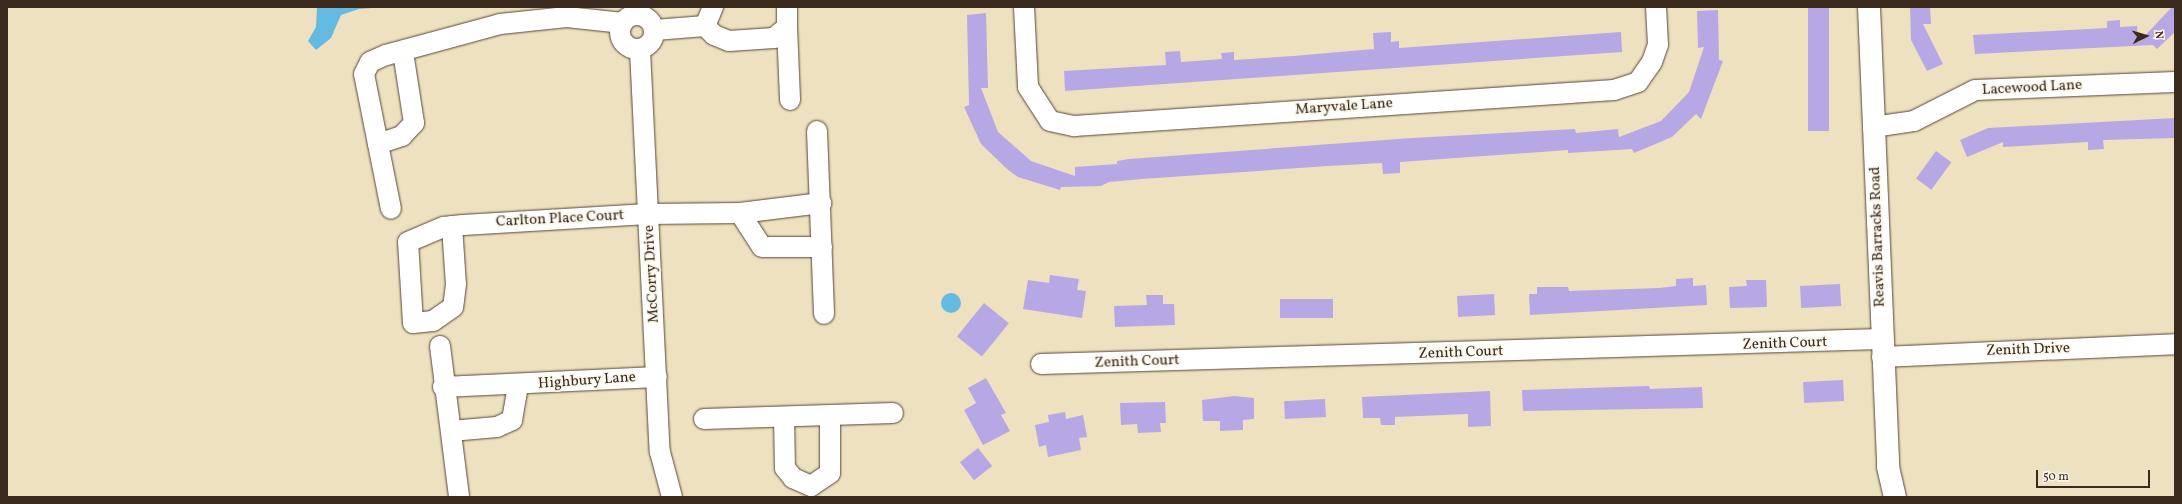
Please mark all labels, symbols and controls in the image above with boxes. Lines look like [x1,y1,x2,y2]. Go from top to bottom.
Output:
north arrow [2126,16,2166,56]
text: N [2151,30,2166,40]
street label: Lacewood Lane [1981,76,2083,100]
street label: Maryvale Lane [1295,95,1393,119]
street label: Reavis Barracks Road [1867,166,1889,308]
street label: Carlton Place Court [495,207,625,231]
street label: McCorry Drive [640,224,664,324]
street label: Zenith Court [1742,334,1828,354]
street label: Zenith Drive [1986,340,2070,360]
street label: Zenith Court [1418,343,1504,363]
street label: Zenith Court [1094,352,1180,372]
street label: Highbury Lane [537,369,637,393]
scale bar [2038,462,2152,488]
text: 50 m [2043,469,2069,485]

